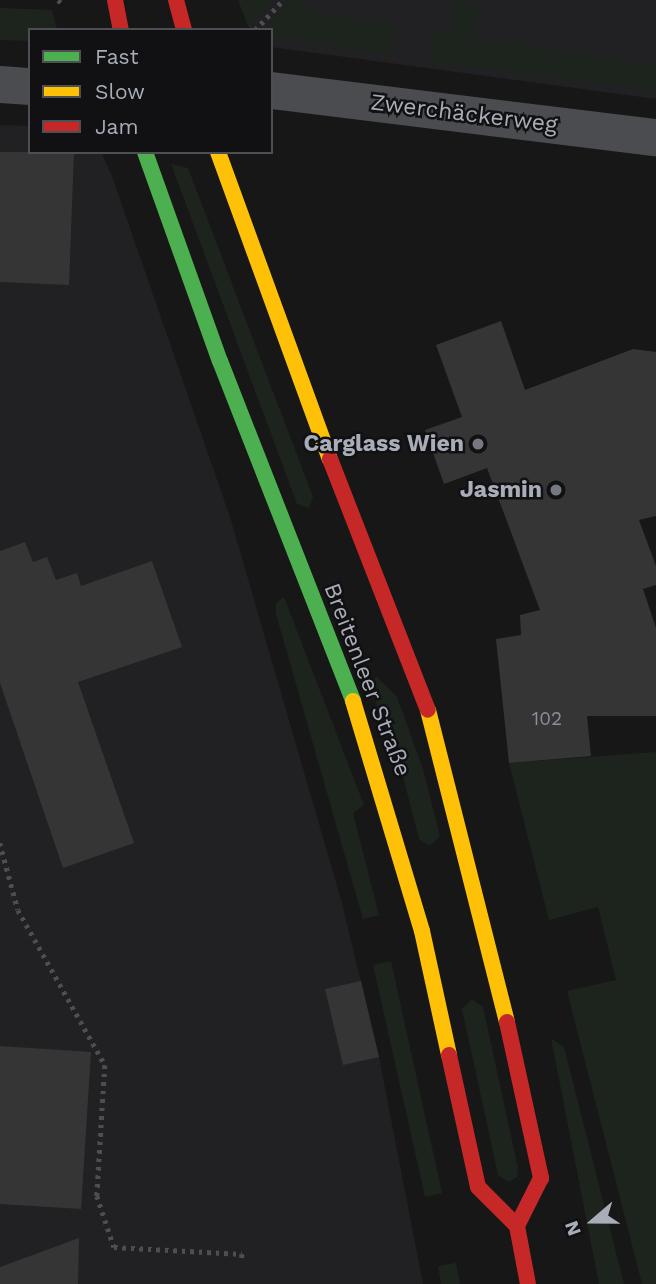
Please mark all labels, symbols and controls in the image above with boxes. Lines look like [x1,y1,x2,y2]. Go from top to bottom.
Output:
legend [28,28,273,154]
text: Fast [95,44,139,69]
text: Slow [95,79,145,104]
street label: Zwerchäckerweg [369,89,559,139]
text: Jam [95,114,138,139]
place label: Carglass Wien [303,430,464,458]
marker: Carglass Wien [470,436,486,452]
place label: Jasmin [460,476,542,504]
marker: Jasmin [548,482,564,498]
street label: Breitenleer Straße [317,579,417,781]
house number: 102 [532,708,562,730]
north arrow [558,1186,628,1256]
text: N [560,1218,586,1239]

